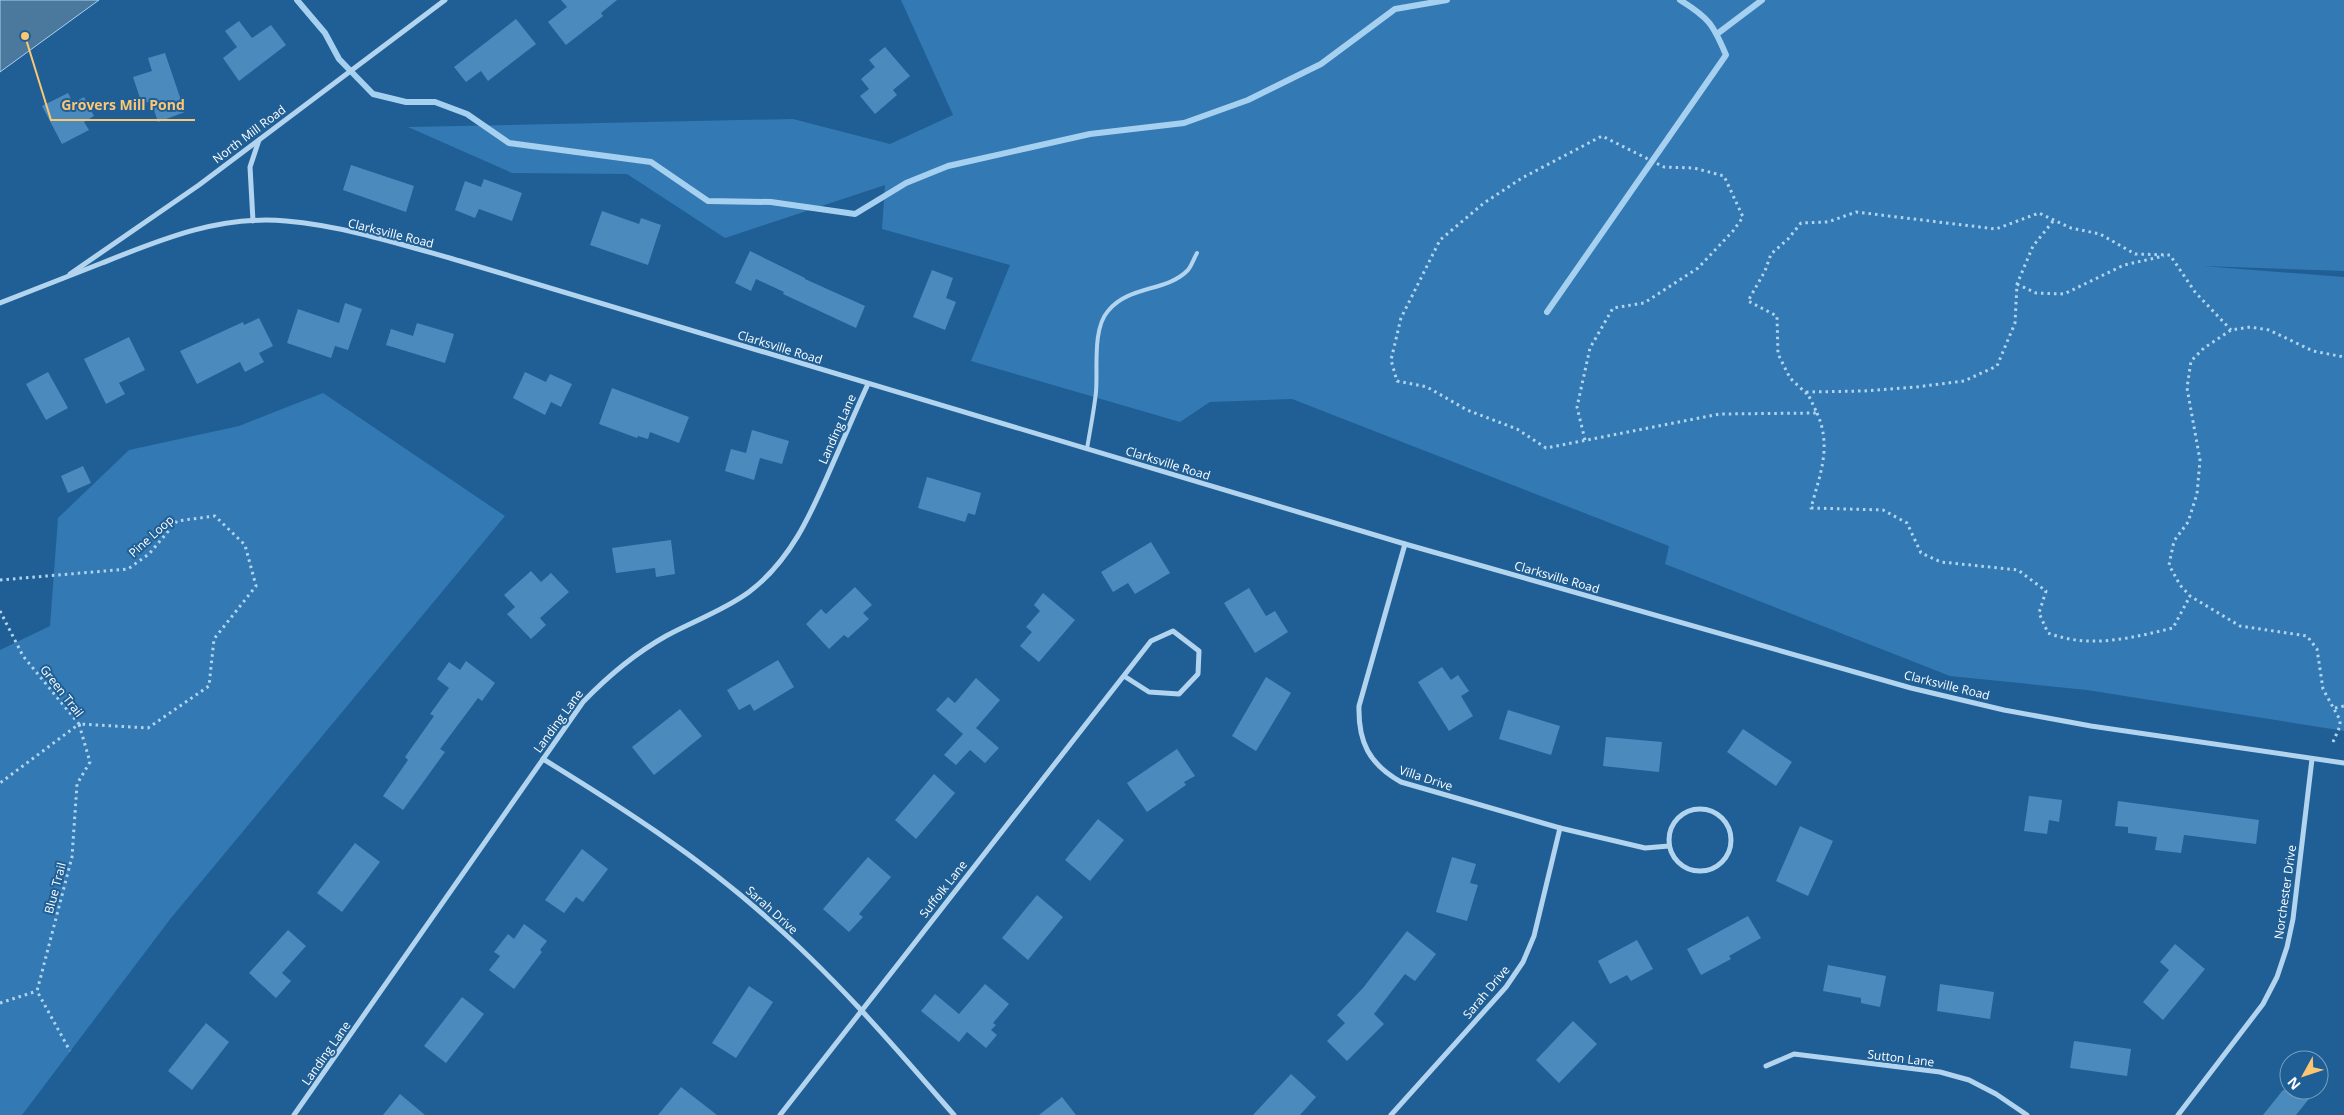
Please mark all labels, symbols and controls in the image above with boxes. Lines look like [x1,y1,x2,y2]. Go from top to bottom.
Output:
callout: Grovers Mill Pond [51,91,195,120]
text: Grovers Mill Pond [61,95,185,114]
street label: North Mill Road [209,101,289,167]
street label: Clarksville Road [346,214,436,252]
street label: Clarksville Road [736,326,824,368]
street label: Landing Lane [814,391,860,467]
street label: Clarksville Road [1124,442,1212,484]
street label: Pine Loop [125,511,177,561]
street label: Clarksville Road [1512,557,1602,597]
street label: Green Trail [36,661,88,721]
street label: Clarksville Road [1902,666,1992,704]
street label: Landing Lane [529,686,587,756]
street label: Villa Drive [1397,761,1455,795]
street label: Norchester Drive [2270,843,2300,940]
street label: Suffolk Lane [915,856,971,921]
street label: Blue Trail [40,861,70,915]
street label: Sarah Drive [742,882,802,938]
street label: Sarah Drive [1459,962,1513,1022]
street label: Landing Lane [298,1017,355,1088]
street label: Sutton Lane [1867,1045,1936,1071]
north arrow [2279,1050,2329,1100]
text: N [2283,1073,2305,1094]

